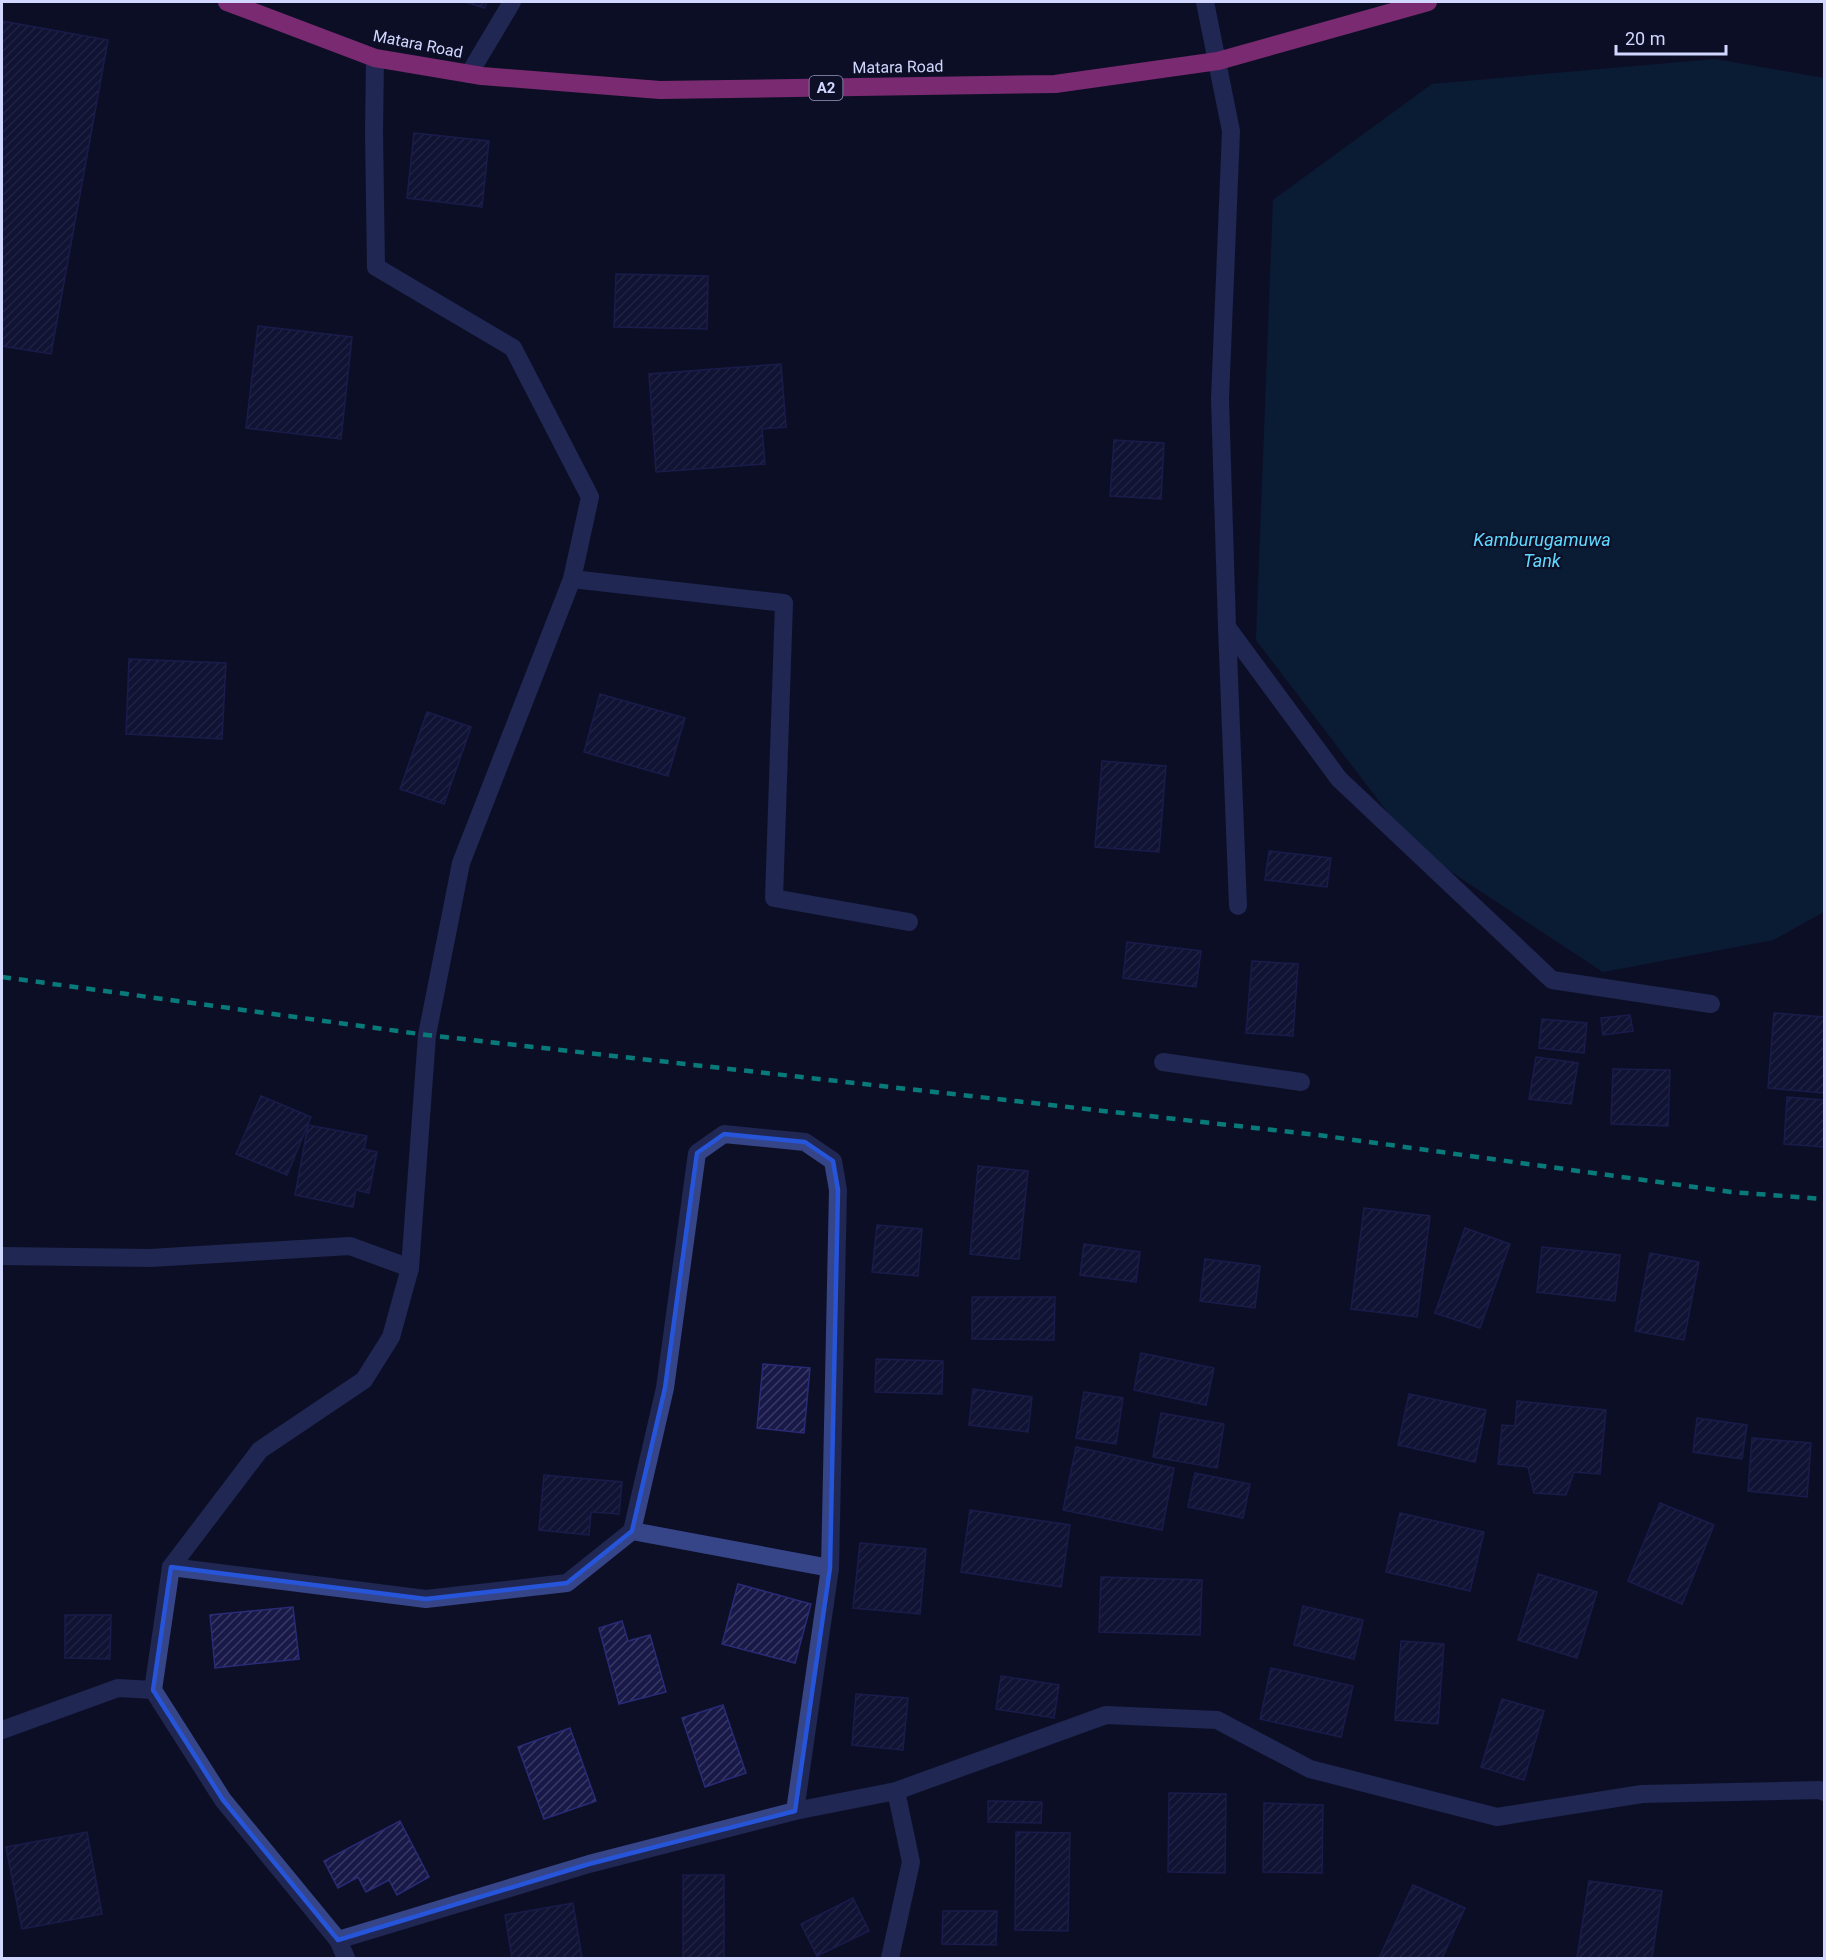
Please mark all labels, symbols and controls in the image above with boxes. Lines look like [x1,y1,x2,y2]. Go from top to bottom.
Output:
scale bar [1616,18,1726,56]
street label: Matara Road [371,26,465,62]
text: 20 m [1625,28,1665,49]
street label: Matara Road [852,57,944,77]
road number: A2 [810,76,842,100]
water label: Kamburugamuwa Tank [1473,529,1611,571]

